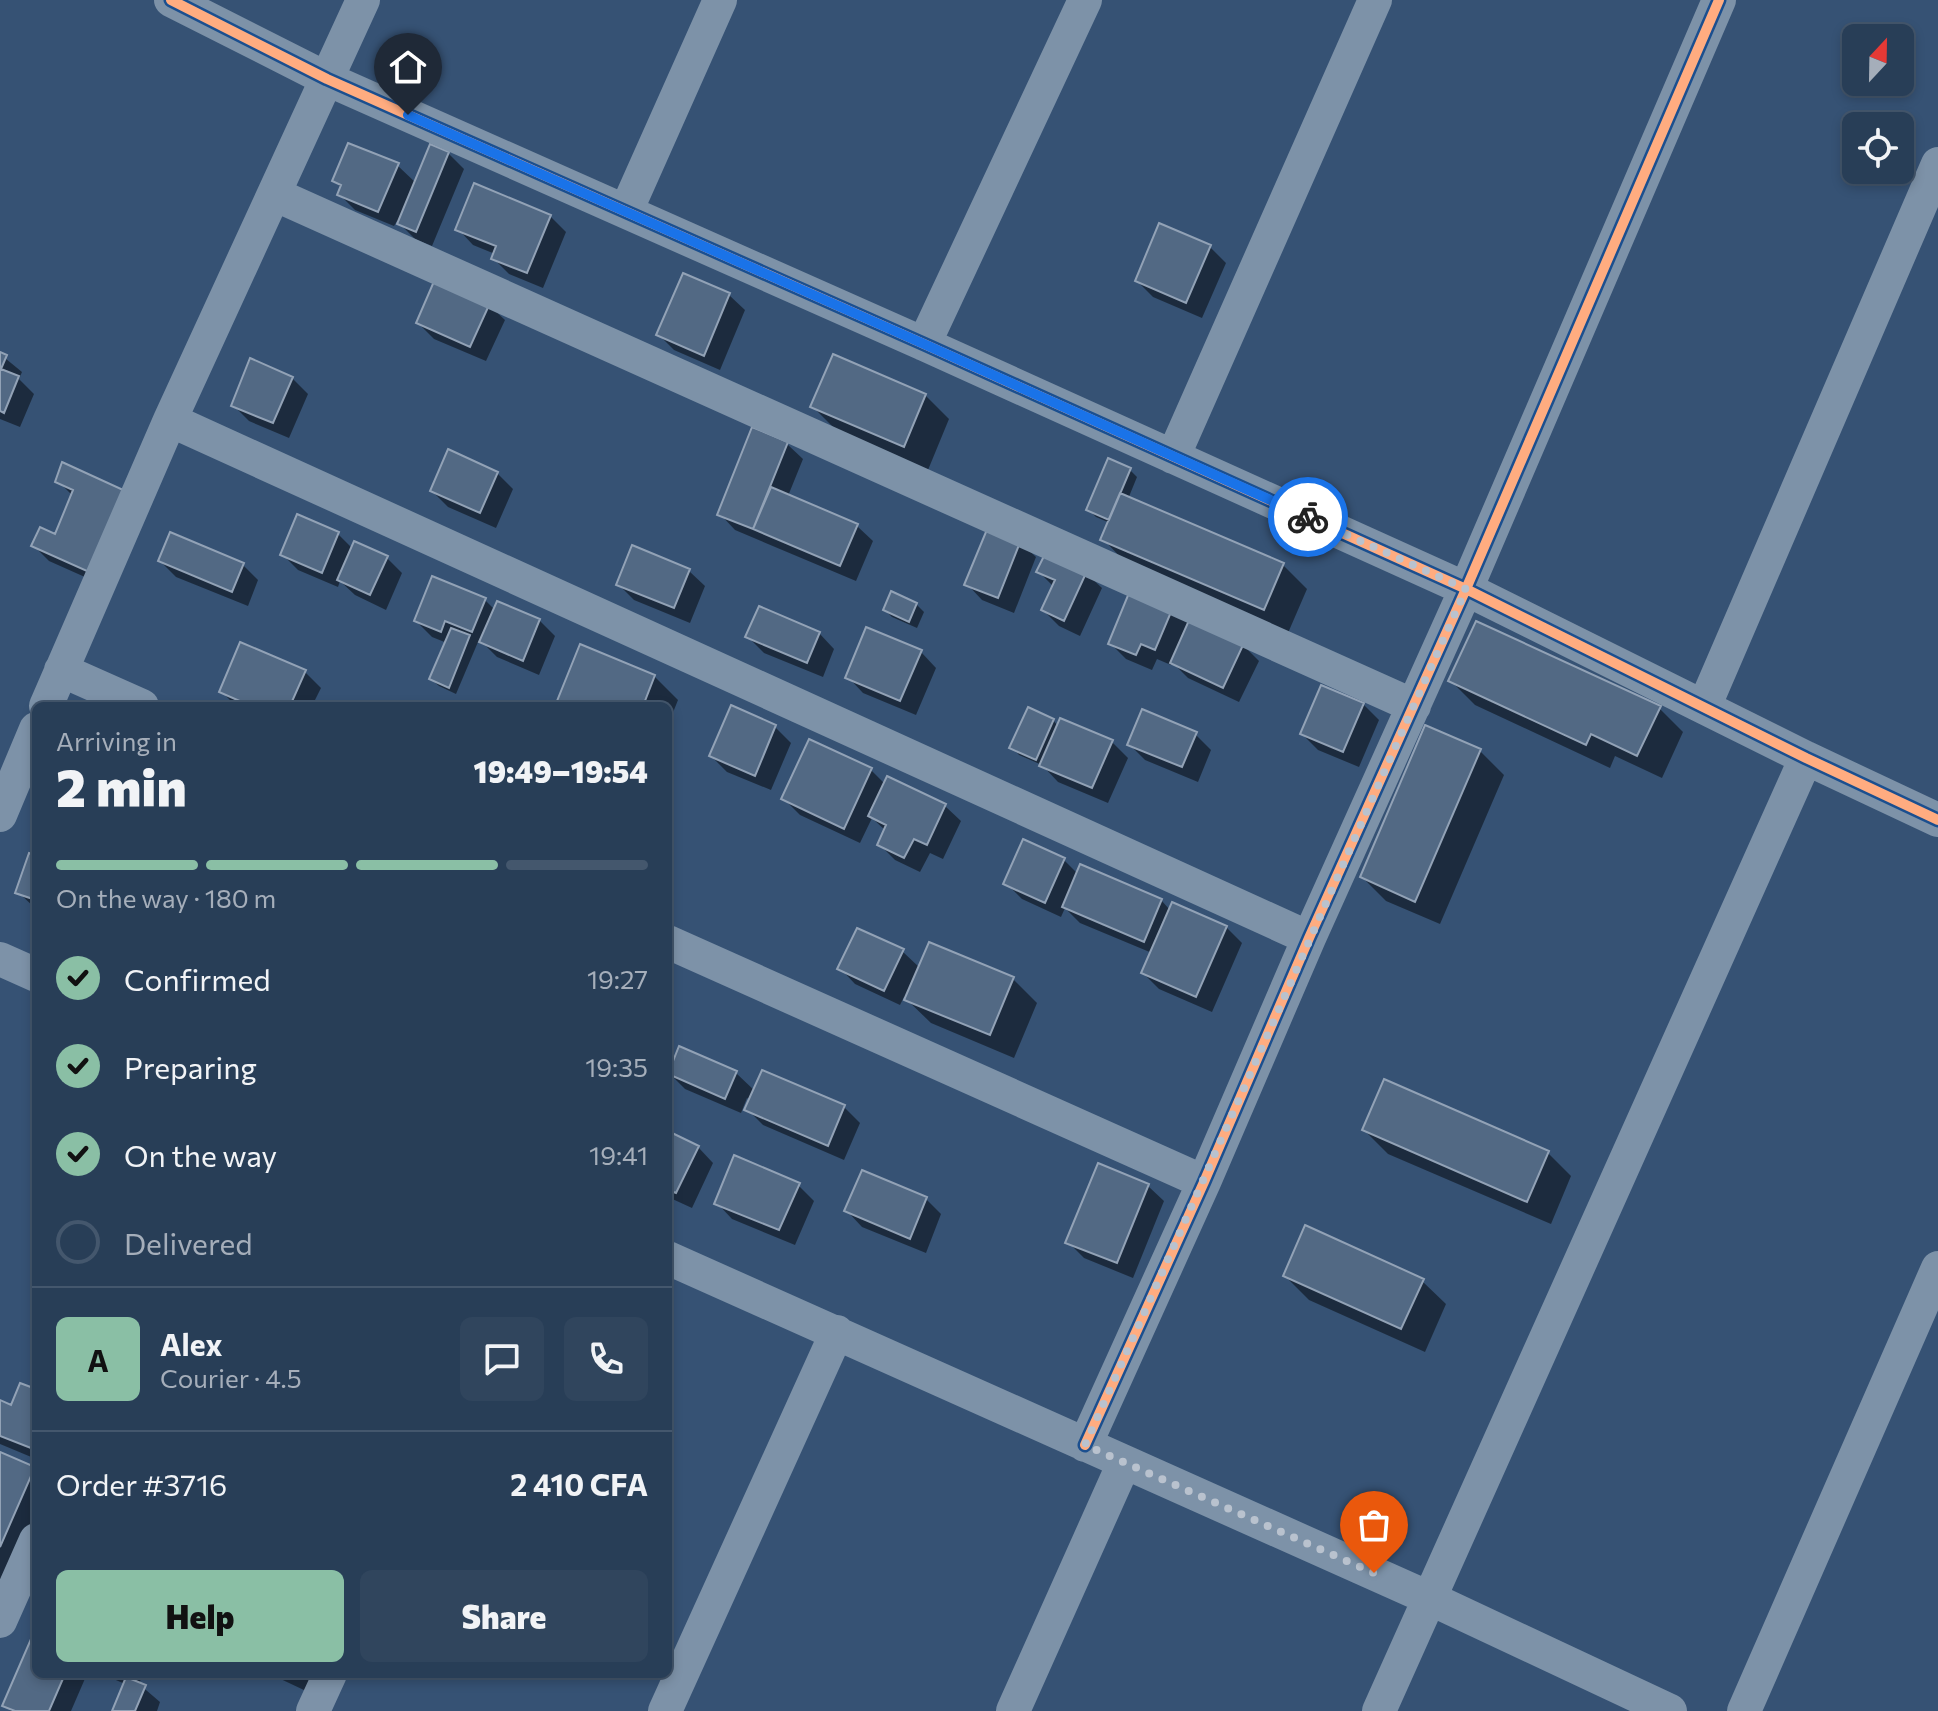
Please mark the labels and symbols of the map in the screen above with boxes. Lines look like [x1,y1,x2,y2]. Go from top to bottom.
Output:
north arrow [1842,24,1914,96]
pin [374,33,442,115]
courier [1268,477,1348,557]
pin [1340,1491,1408,1573]

